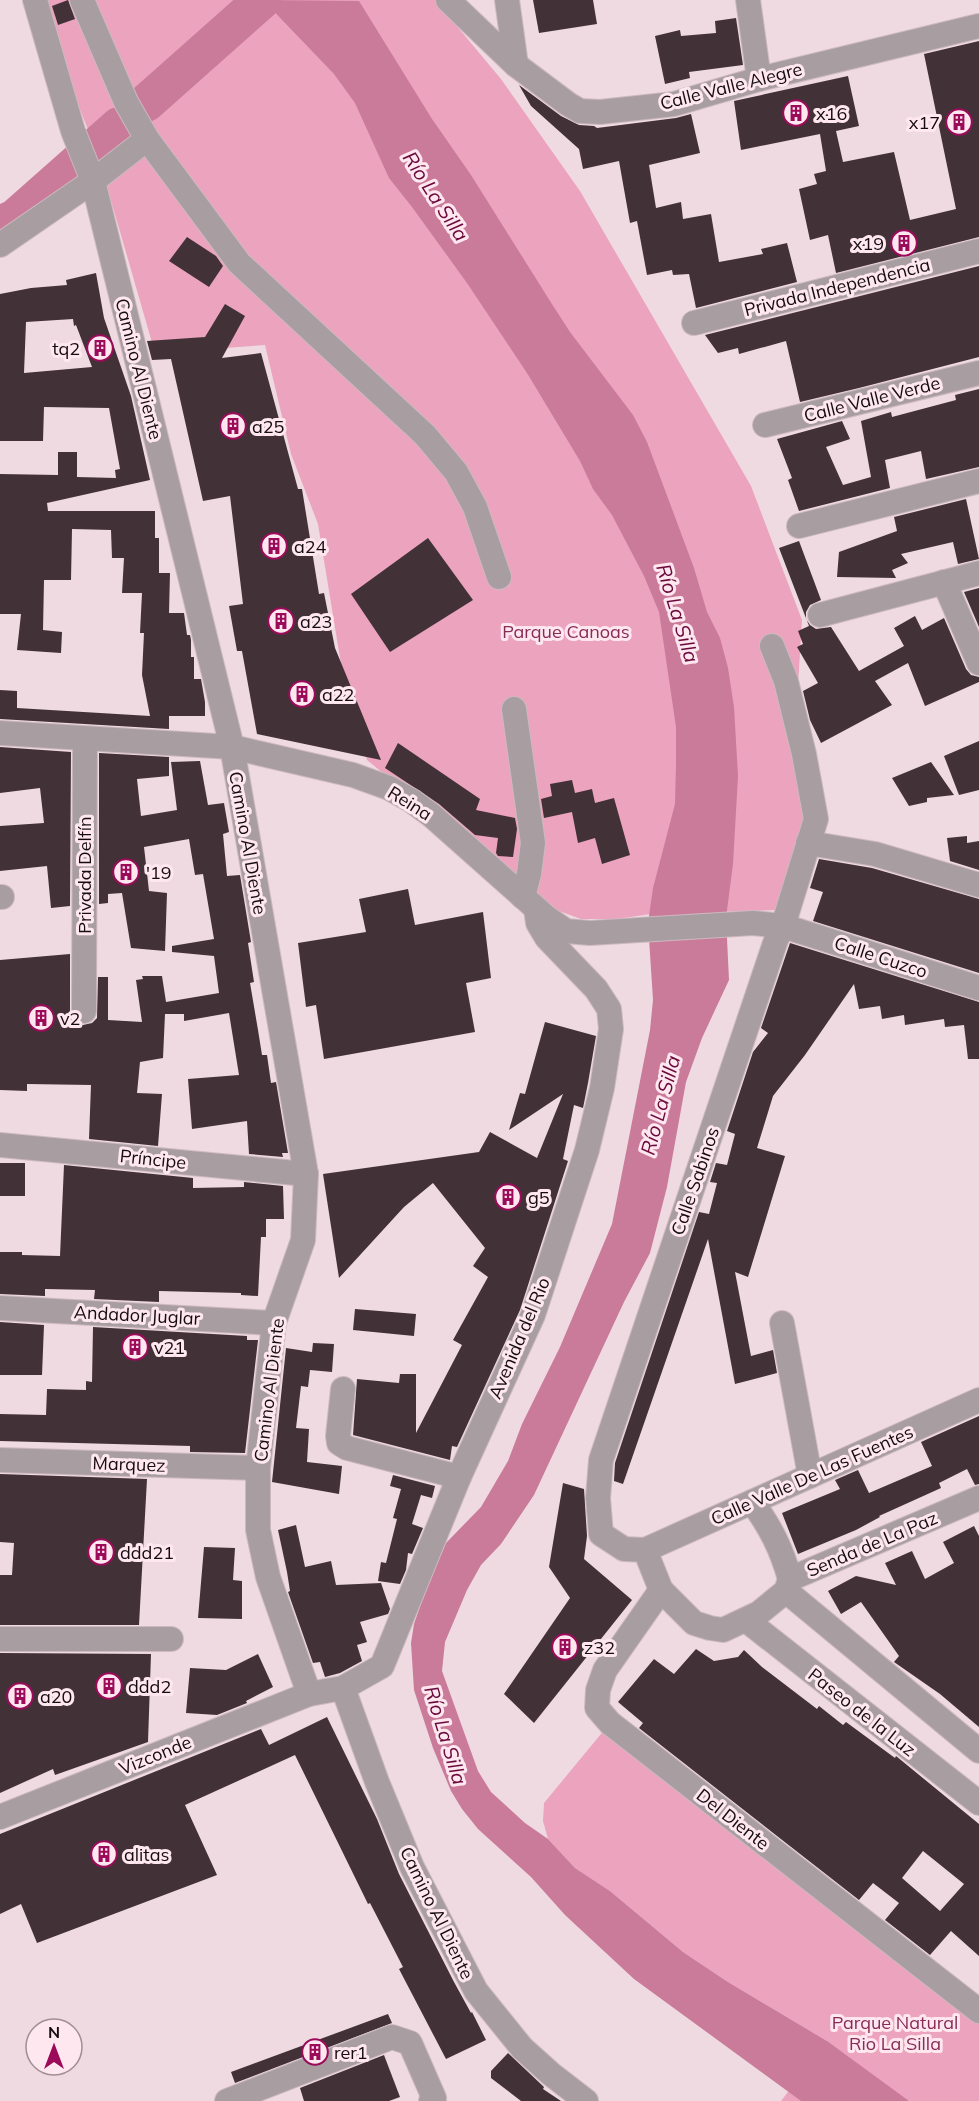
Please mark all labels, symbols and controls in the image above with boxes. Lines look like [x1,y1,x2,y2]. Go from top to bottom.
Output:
street label: Calle Valle Alegre [658,57,804,115]
building icon: x16 [781,98,811,128]
place label: x16 [816,102,847,125]
building icon: x17 [944,107,974,137]
place label: x17 [909,111,940,134]
water label: Río La Silla [398,146,474,246]
building icon: x19 [889,228,919,258]
place label: x19 [853,232,884,255]
street label: Privada Independencia [742,253,932,321]
street label: Camino Al Diente [110,296,168,442]
building icon: tq2 [85,333,115,363]
place label: tq2 [52,337,80,360]
street label: Calle Valle Verde [802,371,942,427]
building icon: a25 [218,411,248,441]
place label: a25 [252,415,285,438]
building icon: a24 [259,531,289,561]
place label: a24 [294,535,327,558]
water label: Río La Silla [651,561,705,665]
building icon: a23 [266,606,296,636]
place label: a23 [300,610,332,633]
park label: Parque Canoas [502,620,630,643]
building icon: a22 [287,679,317,709]
place label: a22 [322,683,354,706]
street label: Camino Al Diente [224,770,272,916]
street label: Reina [384,781,436,825]
street label: Privada Delfín [73,816,96,934]
building icon: '19 [111,857,141,887]
place label: '19 [146,861,172,884]
street label: Calle Cuzco [832,931,930,983]
building icon: v2 [26,1003,56,1033]
place label: v2 [60,1007,80,1030]
water label: Río La Silla [635,1052,685,1158]
street label: Calle Sabinos [666,1124,724,1238]
street label: Príncipe [119,1144,187,1174]
building icon: g5 [493,1182,523,1212]
place label: g5 [528,1186,550,1209]
street label: Avenida del Rio [483,1274,555,1402]
street label: Andador Juglar [73,1300,201,1330]
street label: Camino Al Diente [249,1317,289,1463]
building icon: v21 [120,1332,150,1362]
place label: v21 [154,1336,185,1359]
street label: Calle Valle De Las Fuentes [707,1420,917,1530]
street label: Marquez [92,1451,166,1477]
street label: Senda de La Paz [803,1506,941,1582]
building icon: ddd21 [86,1537,116,1567]
place label: ddd21 [120,1541,174,1564]
building icon: z32 [550,1632,580,1662]
place label: z32 [584,1636,615,1659]
street label: Paseo de la Luz [804,1663,920,1761]
building icon: ddd2 [94,1671,124,1701]
place label: ddd2 [128,1675,171,1698]
building icon: a20 [5,1681,35,1711]
water label: Río La Silla [419,1683,473,1787]
place label: a20 [40,1685,72,1708]
street label: Vizconde [115,1730,195,1780]
street label: Del Diente [692,1783,774,1855]
building icon: alitas [89,1839,119,1869]
place label: alitas [124,1843,169,1866]
street label: Camino Al Diente [395,1843,479,1983]
park label: Parque Natural Rio La Silla [832,2011,958,2055]
north arrow [24,2017,84,2077]
text: N [48,2022,60,2042]
building icon: rer1 [300,2037,330,2067]
place label: rer1 [334,2041,368,2064]

